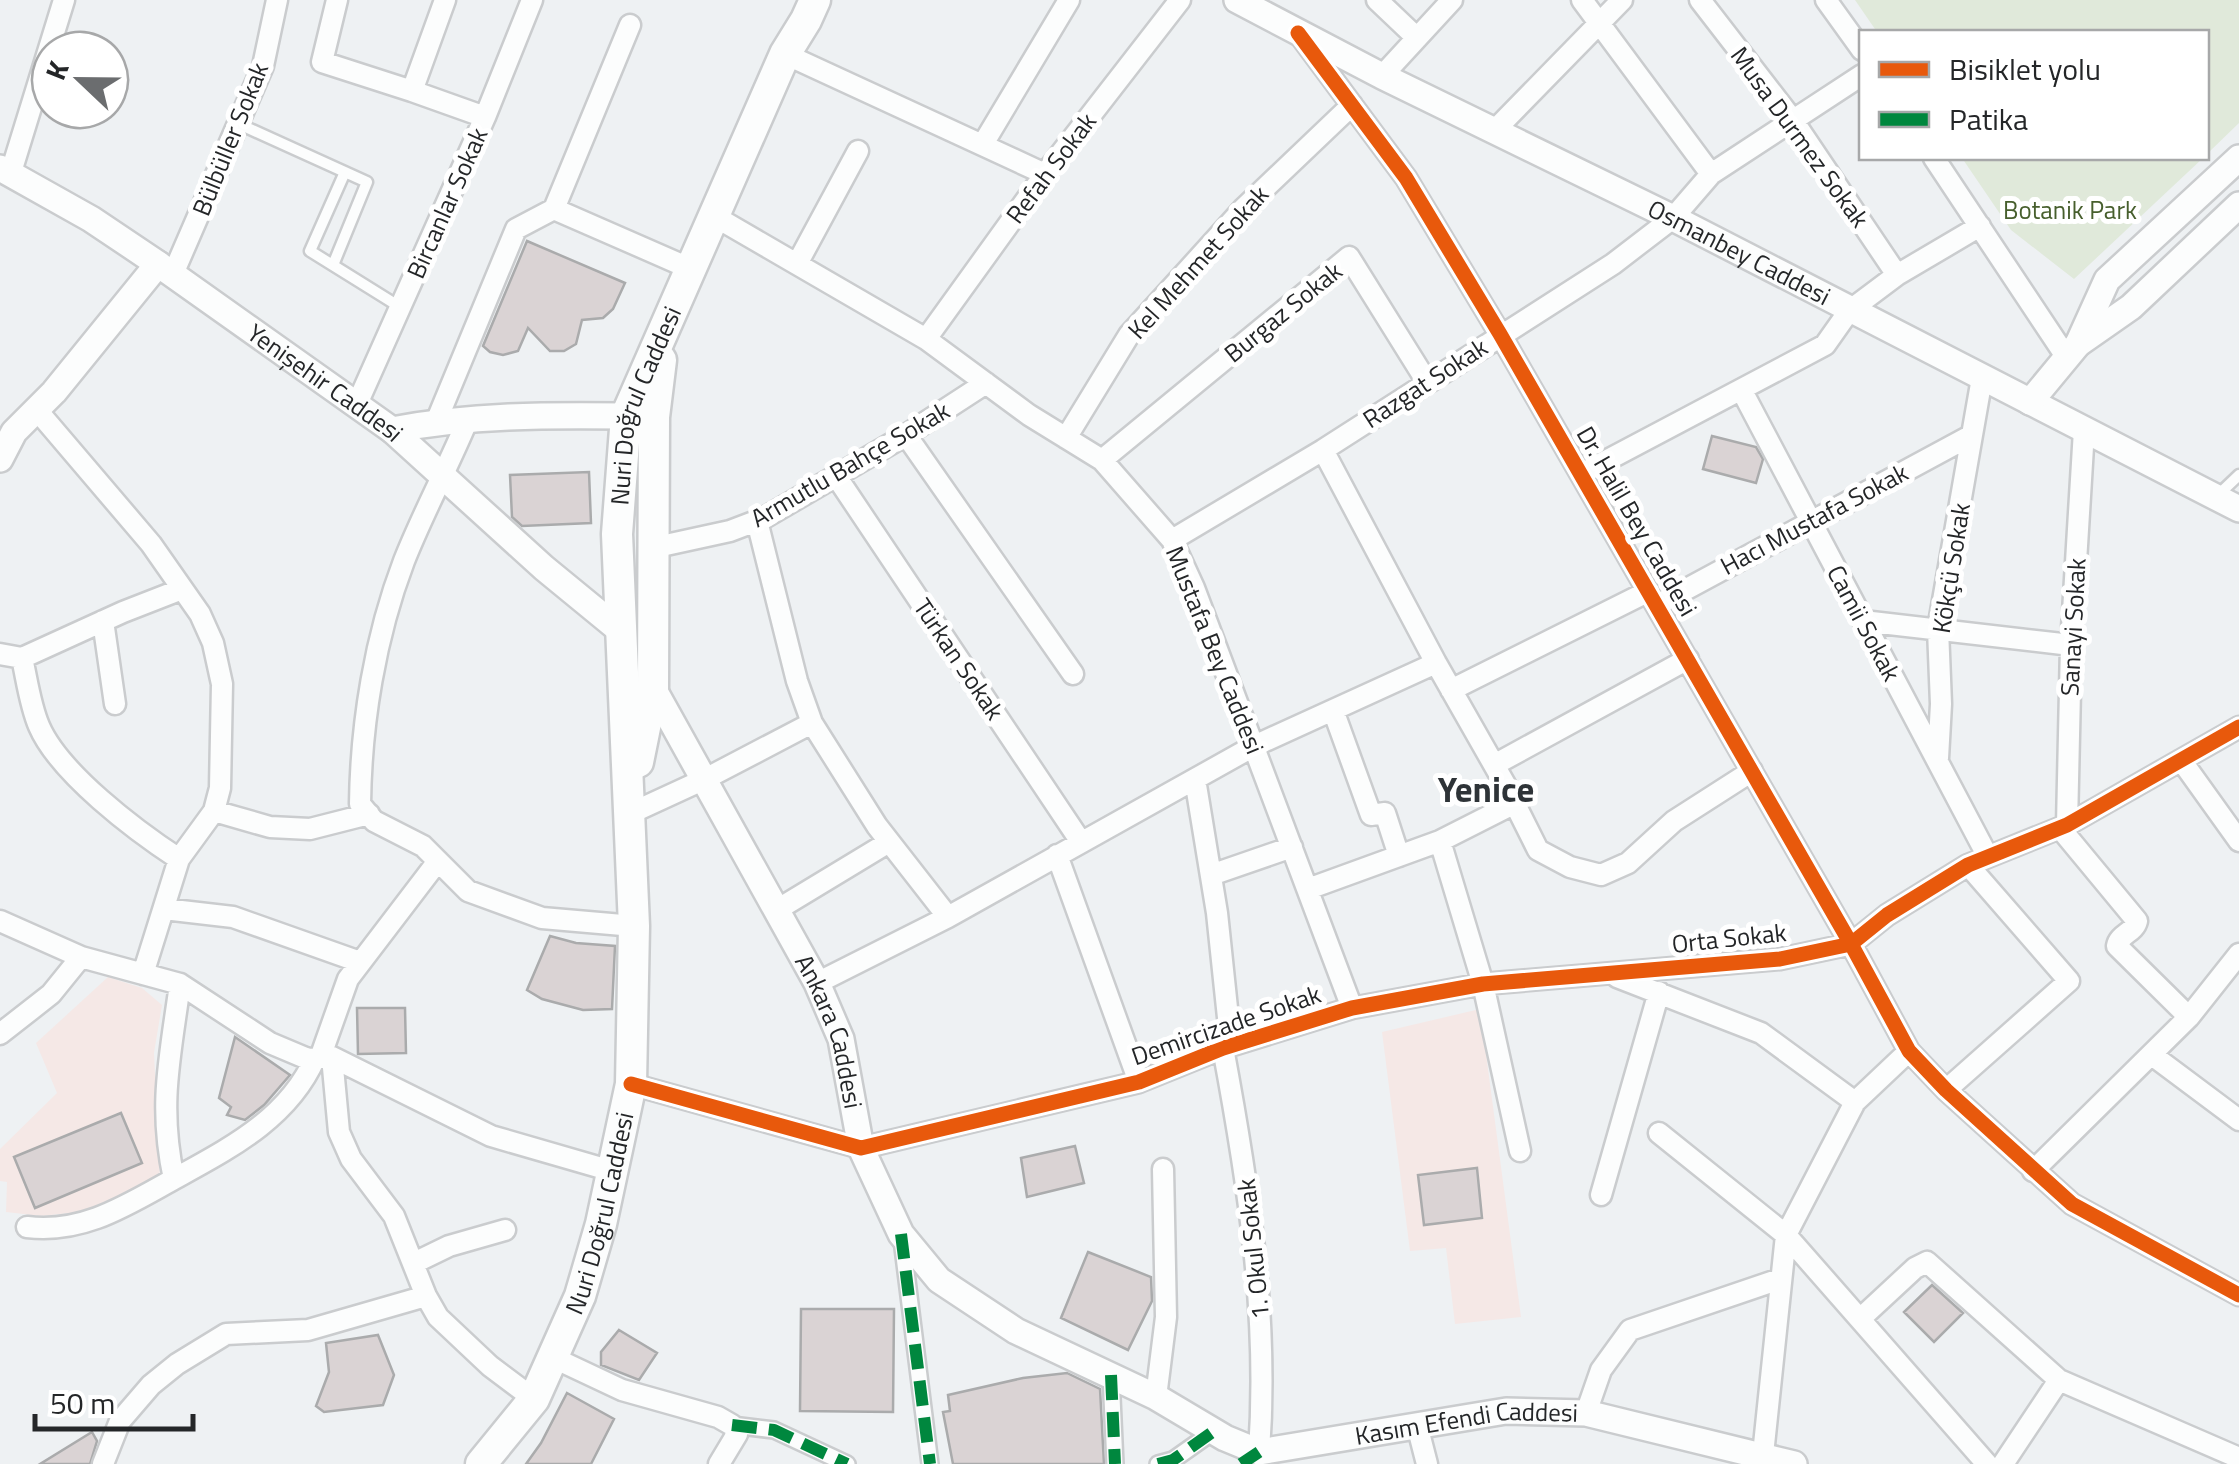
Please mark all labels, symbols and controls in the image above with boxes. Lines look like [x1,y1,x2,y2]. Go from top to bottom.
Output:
north arrow [30,30,130,130]
legend [1859,30,2209,160]
street label: Musa Durmez Sokak [1721,39,1879,235]
text: Bisiklet yolu [1949,46,2101,92]
text: K [33,54,80,86]
street label: Bülbüller Sokak [182,57,278,221]
text: Patika [1949,96,2028,142]
street label: Refah Sokak [997,104,1106,232]
street label: Bircanlar Sokak [397,121,497,285]
street label: Kel Mehmet Sokak [1118,177,1278,347]
street label: Osmanbey Caddesi [1641,190,1837,315]
park label: Botanik Park [2003,191,2137,229]
street label: Burgaz Sokak [1216,252,1350,372]
street label: Nuri Doğrul Caddesi [600,300,691,507]
street label: Yenişehir Caddesi [240,314,412,451]
street label: Razgat Sokak [1355,328,1495,438]
street label: Armutlu Bahçe Sokak [743,391,957,537]
street label: Dr. Halil Bey Caddesi [1567,419,1707,623]
street label: Hacı Mustafa Sokak [1713,453,1915,585]
street label: Kökçü Sokak [1922,500,1980,636]
street label: Mustafa Bey Caddesi [1156,540,1274,760]
street label: Sanayi Sokak [2050,557,2096,697]
street label: Camii Sokak [1817,558,1911,688]
street label: Türkan Sokak [904,591,1014,727]
district label: Yenice [1438,762,1534,816]
street label: Orta Sokak [1670,913,1788,963]
street label: Ankara Caddesi [786,947,872,1112]
street label: Demircizade Sokak [1126,975,1326,1075]
street label: Nuri Doğrul Caddesi [555,1108,643,1321]
street label: 1. Okul Sokak [1227,1177,1279,1321]
scale bar [35,1369,192,1431]
text: 50 m [50,1380,115,1426]
street label: Kasım Efendi Caddesi [1352,1392,1579,1455]

